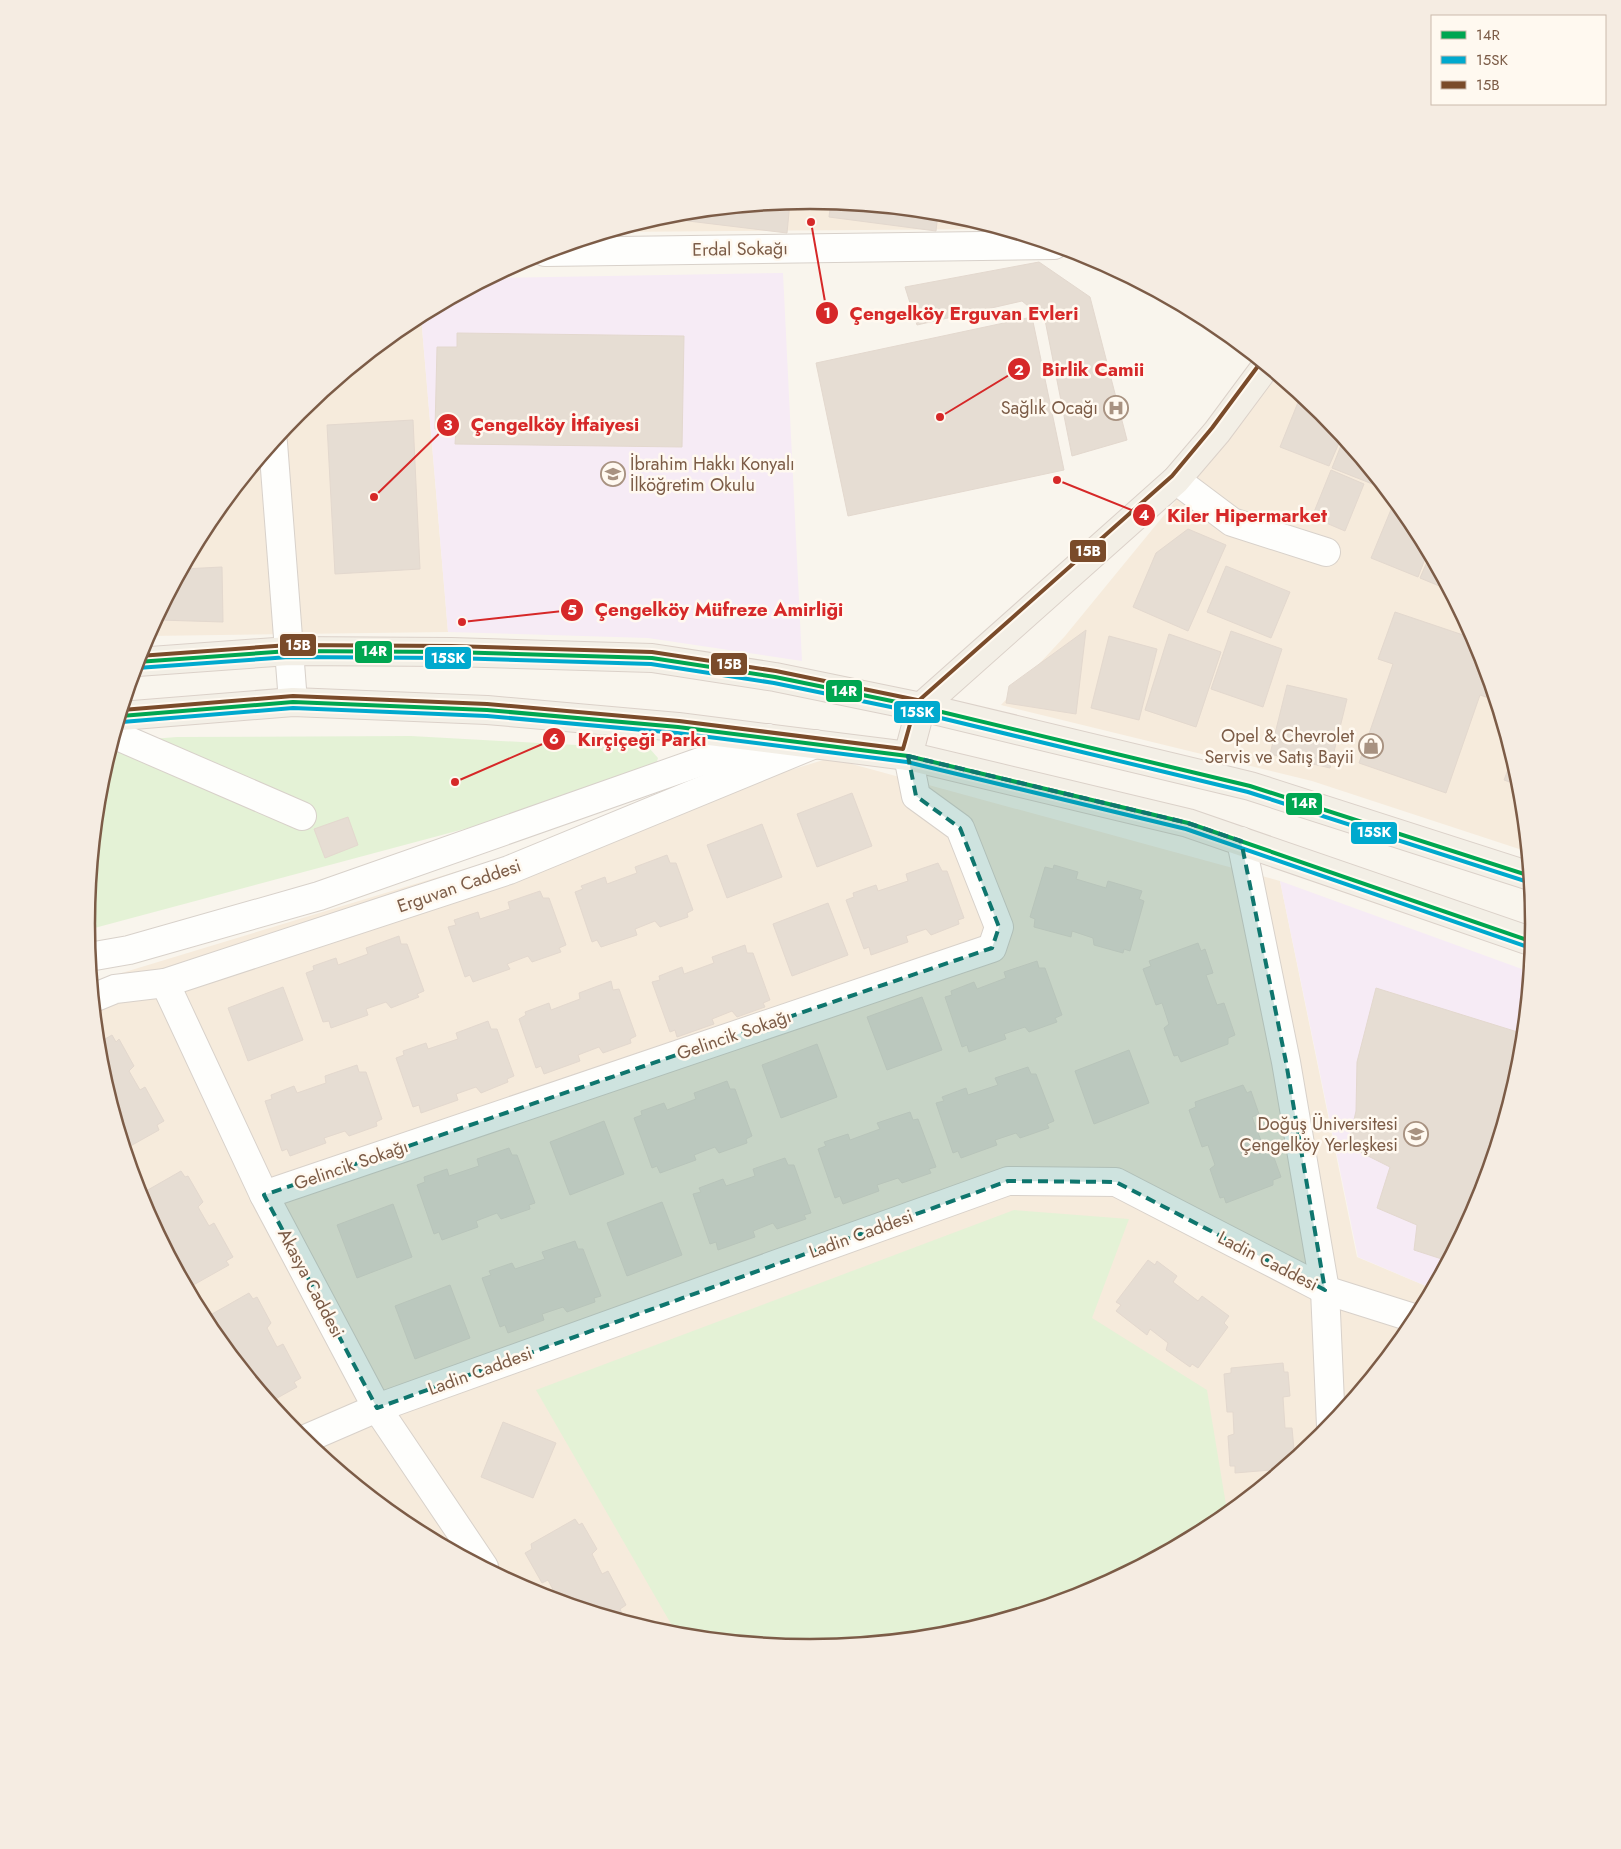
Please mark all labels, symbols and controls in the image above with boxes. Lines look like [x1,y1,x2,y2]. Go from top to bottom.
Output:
legend [1431,15,1606,105]
text: 14R [1476,24,1500,46]
text: 15SK [1476,49,1508,71]
text: 15B [1476,74,1500,96]
street label: Erdal Sokağı [692,235,788,263]
callout: Çengelköy Erguvan Evleri [815,296,1089,330]
text: Çengelköy Erguvan Evleri [850,300,1078,327]
text: 1 [823,302,831,324]
callout: Birlik Camii [1007,352,1154,386]
text: Birlik Camii [1042,356,1144,383]
text: 2 [1014,359,1024,381]
place label: Sağlık Ocağı [1001,395,1098,421]
hospital icon: Sağlık Ocağı [1103,395,1129,421]
callout: Çengelköy İtfaiyesi [435,408,649,442]
text: Çengelköy İtfaiyesi [471,411,639,438]
text: 3 [443,414,453,436]
place label: İbrahim Hakkı Konyalı İlköğretim Okulu [630,451,795,498]
school or university icon: İbrahim Hakkı Konyalı İlköğretim Okulu [600,461,626,487]
callout: Kiler Hipermarket [1132,498,1337,532]
text: Kiler Hipermarket [1167,502,1327,529]
text: 4 [1139,504,1149,526]
line badge: 15B [1069,539,1107,563]
text: 15B [1075,541,1101,561]
callout: Çengelköy Müfreze Amirliği [560,593,853,627]
text: Çengelköy Müfreze Amirliği [595,596,843,623]
text: 5 [567,599,577,621]
line badge: 15B [279,633,317,657]
text: 15B [285,635,311,655]
line badge: 14R [354,640,393,664]
text: 14R [361,641,387,661]
line badge: 15SK [424,646,472,670]
text: 15SK [431,648,466,668]
line badge: 15B [710,652,748,676]
text: 15B [716,654,742,674]
line badge: 14R [825,679,863,703]
text: 14R [831,681,857,701]
line badge: 15SK [893,700,941,724]
text: 15SK [900,702,935,722]
callout: Kırçiçeği Parkı [542,722,716,756]
place label: Opel & Chevrolet Servis ve Satış Bayii [1205,723,1355,770]
text: Kırçiçeği Parkı [577,726,707,753]
text: 6 [549,728,559,750]
shop icon: Opel & Chevrolet Servis ve Satış Bayii [1358,733,1384,759]
line badge: 14R [1285,792,1323,816]
text: 14R [1291,793,1317,813]
line badge: 15SK [1350,821,1398,845]
text: 15SK [1357,822,1392,842]
street label: Erguvan Caddesi [393,853,525,919]
street label: Gelincik Sokağı [673,1003,795,1067]
place label: Doğuş Üniversitesi Çengelköy Yerleşkesi [1239,1111,1398,1158]
school or university icon: Doğuş Üniversitesi Çengelköy Yerleşkesi [1403,1121,1429,1147]
street label: Gelincik Sokağı [290,1133,412,1197]
street label: Ladin Caddesi [805,1203,917,1265]
street label: Akasya Caddesi [271,1224,351,1342]
street label: Ladin Caddesi [1213,1225,1323,1297]
street label: Ladin Caddesi [424,1340,536,1402]

